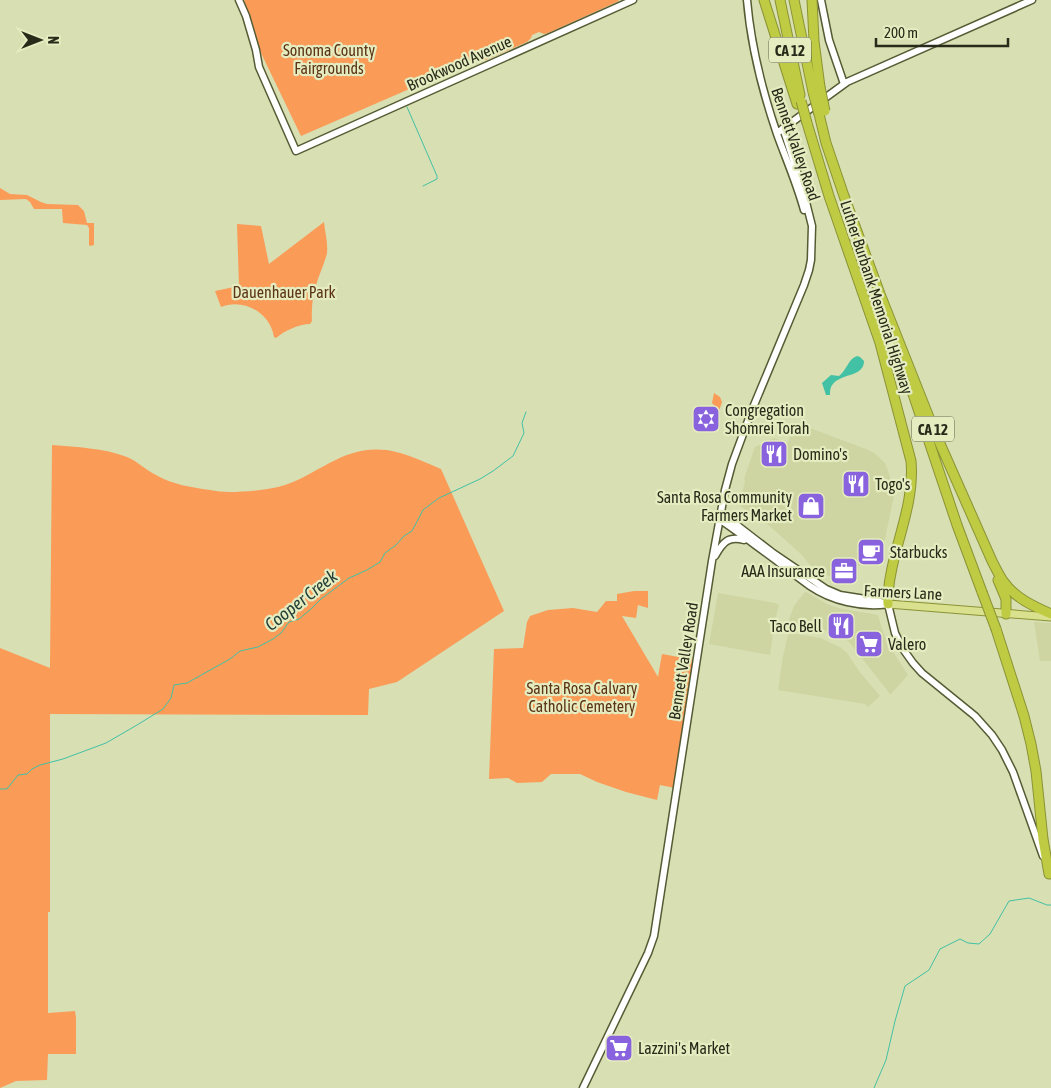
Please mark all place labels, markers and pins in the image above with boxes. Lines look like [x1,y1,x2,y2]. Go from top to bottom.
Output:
place label: Congregation Shomrei Torah [725,401,810,437]
synagogue icon: Congregation Shomrei Torah [691,404,721,434]
restaurant icon: Domino's [759,439,789,469]
place label: Domino's [793,445,848,463]
restaurant icon: Togo's [841,469,871,499]
place label: Togo's [875,475,911,494]
place label: Santa Rosa Community Farmers Market [657,488,792,524]
shop icon: Santa Rosa Community Farmers Market [796,491,826,521]
cafe icon: Starbucks [856,537,886,567]
place label: Starbucks [890,543,948,561]
office icon: AAA Insurance [829,556,859,586]
place label: AAA Insurance [741,562,825,580]
restaurant icon: Taco Bell [826,611,856,641]
place label: Taco Bell [770,617,823,635]
supermarket icon: Valero [854,629,884,659]
place label: Valero [888,635,926,653]
supermarket icon: Lazzini's Market [604,1033,634,1063]
place label: Lazzini's Market [638,1039,731,1057]

